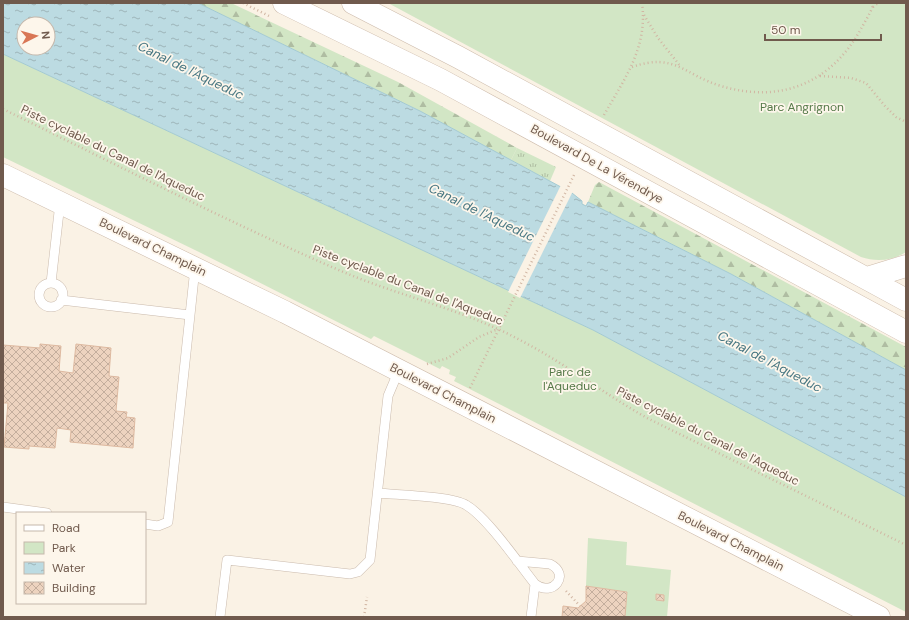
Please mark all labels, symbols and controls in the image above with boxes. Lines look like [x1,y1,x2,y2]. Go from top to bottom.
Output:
north arrow [16,16,56,56]
scale bar [765,16,881,42]
text: 50 m [771,22,800,38]
text: N [39,30,53,40]
water label: Canal de l'Aqueduc [135,37,247,104]
park label: Parc Angrignon [760,99,844,115]
street label: Piste cyclable du Canal de l'Aqueduc [18,101,208,205]
street label: Boulevard De La Vérendrye [528,121,666,207]
water label: Canal de l'Aqueduc [426,179,538,246]
street label: Boulevard Champlain [97,214,209,280]
street label: Piste cyclable du Canal de l'Aqueduc [310,241,506,329]
water label: Canal de l'Aqueduc [715,327,825,396]
street label: Boulevard Champlain [387,359,499,427]
park label: Parc de l'Aqueduc [543,364,597,394]
street label: Piste cyclable du Canal de l'Aqueduc [614,383,802,489]
street label: Boulevard Champlain [675,507,787,575]
legend [16,512,146,604]
text: Road [52,520,80,536]
text: Park [52,540,76,556]
text: Water [52,560,86,576]
text: Building [52,580,96,596]

